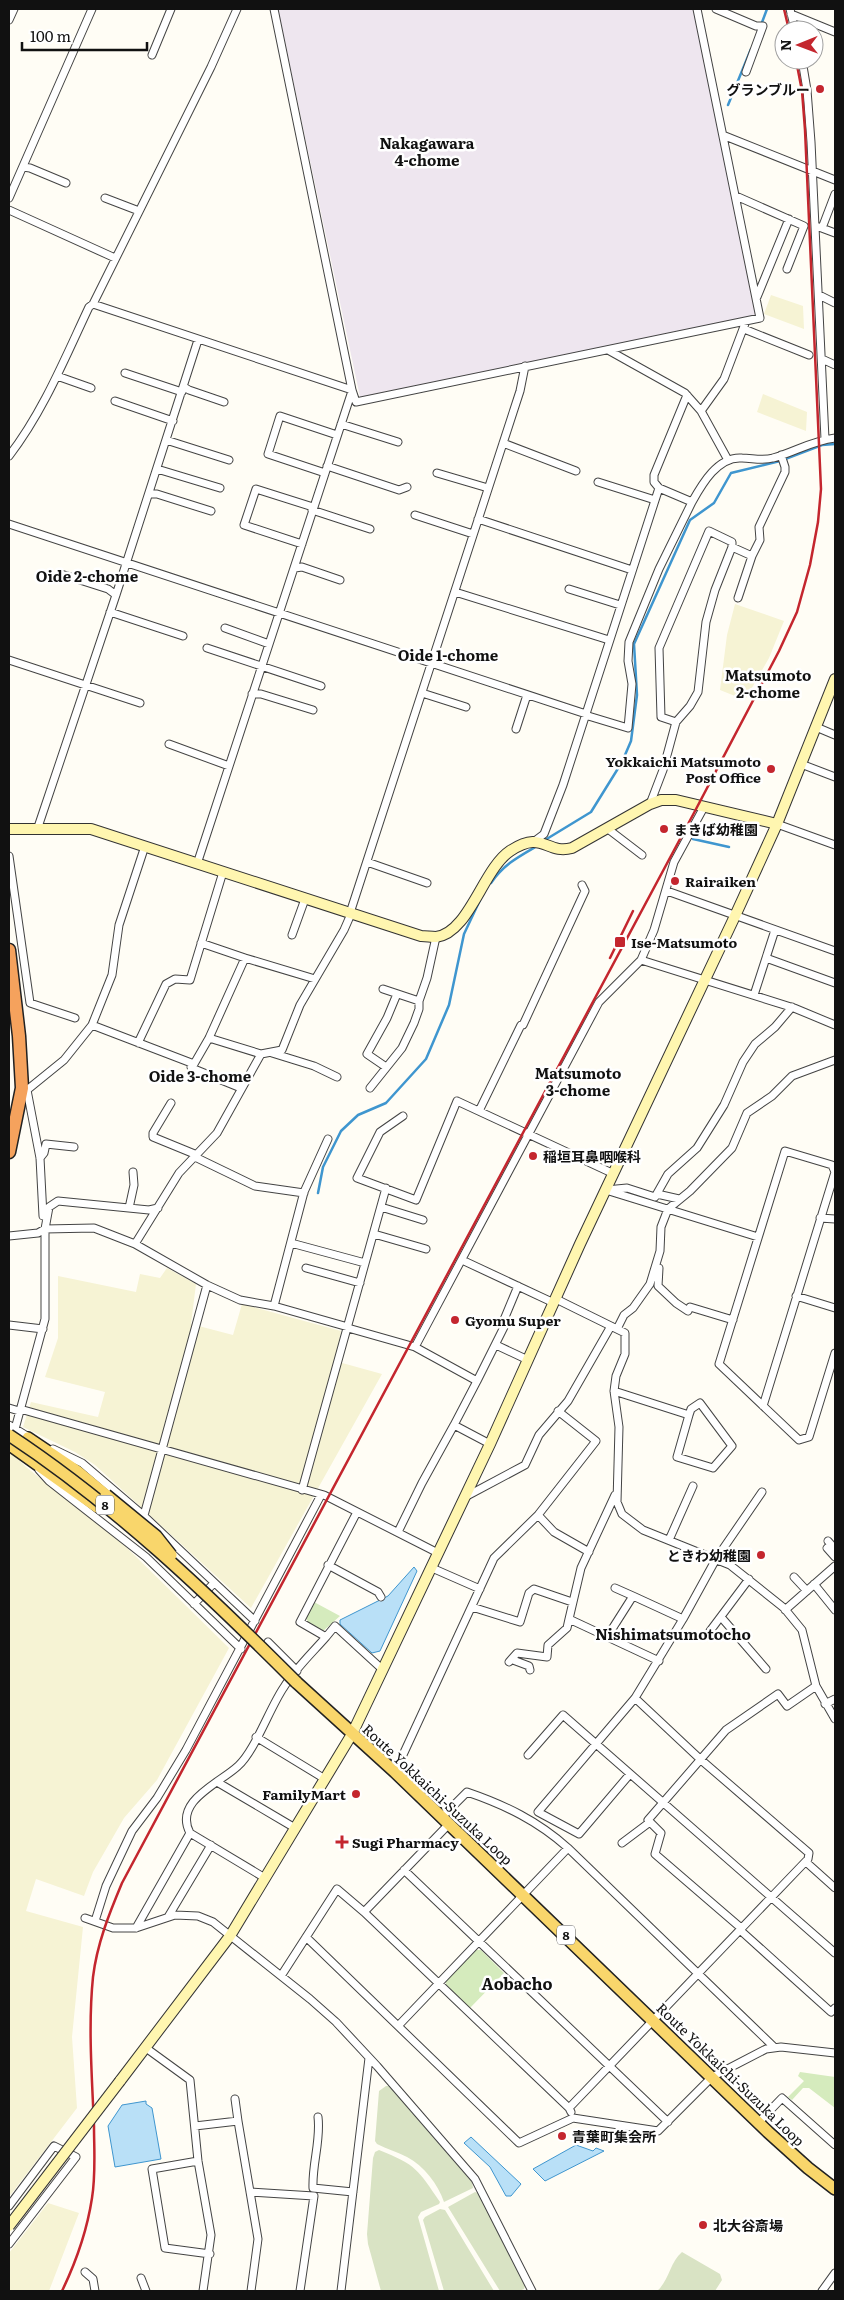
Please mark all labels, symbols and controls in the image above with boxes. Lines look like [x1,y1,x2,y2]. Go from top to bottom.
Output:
scale bar [22,20,148,52]
north arrow [774,20,824,70]
text: 100 m [30,24,71,47]
text: N [775,39,795,51]
place label: グランブルー [726,79,810,99]
marker: グランブルー [814,83,826,95]
district label: Nakagawara 4-chome [379,131,475,171]
district label: Oide 2-chome [36,564,139,587]
district label: Oide 1-chome [398,643,499,666]
district label: Matsumoto 2-chome [725,663,811,703]
place label: Yokkaichi Matsumoto Post Office [605,751,761,787]
marker: Yokkaichi Matsumoto Post Office [765,763,777,775]
place label: まきば幼稚園 [674,819,758,839]
marker: まきば幼稚園 [658,823,670,835]
place label: Rairaiken [685,871,756,891]
marker: Rairaiken [669,875,681,887]
place label: Ise-Matsumoto [631,932,738,952]
marker: Ise-Matsumoto [613,935,627,949]
district label: Matsumoto 3-chome [535,1061,621,1101]
district label: Oide 3-chome [149,1064,252,1087]
place label: 稲垣耳鼻咽喉科 [543,1146,641,1166]
marker: 稲垣耳鼻咽喉科 [527,1150,539,1162]
place label: Gyomu Super [465,1310,561,1330]
marker: Gyomu Super [449,1314,461,1326]
road number: 8 [96,1496,114,1514]
place label: ときわ幼稚園 [667,1545,751,1565]
marker: ときわ幼稚園 [755,1549,767,1561]
district label: Nishimatsumotocho [595,1622,751,1645]
street label: Route Yokkaichi-Suzuka Loop [358,1719,518,1869]
place label: FamilyMart [262,1784,347,1804]
marker: FamilyMart [350,1788,362,1800]
place label: Sugi Pharmacy [352,1832,459,1852]
marker: Sugi Pharmacy [336,1836,348,1848]
road number: 8 [557,1926,575,1944]
district label: Aobacho [482,1971,552,1995]
street label: Route Yokkaichi-Suzuka Loop [653,1998,809,2150]
place label: 青葉町集会所 [572,2126,656,2146]
marker: 青葉町集会所 [556,2130,568,2142]
place label: 北大谷斎場 [713,2215,783,2235]
marker: 北大谷斎場 [697,2219,709,2231]

